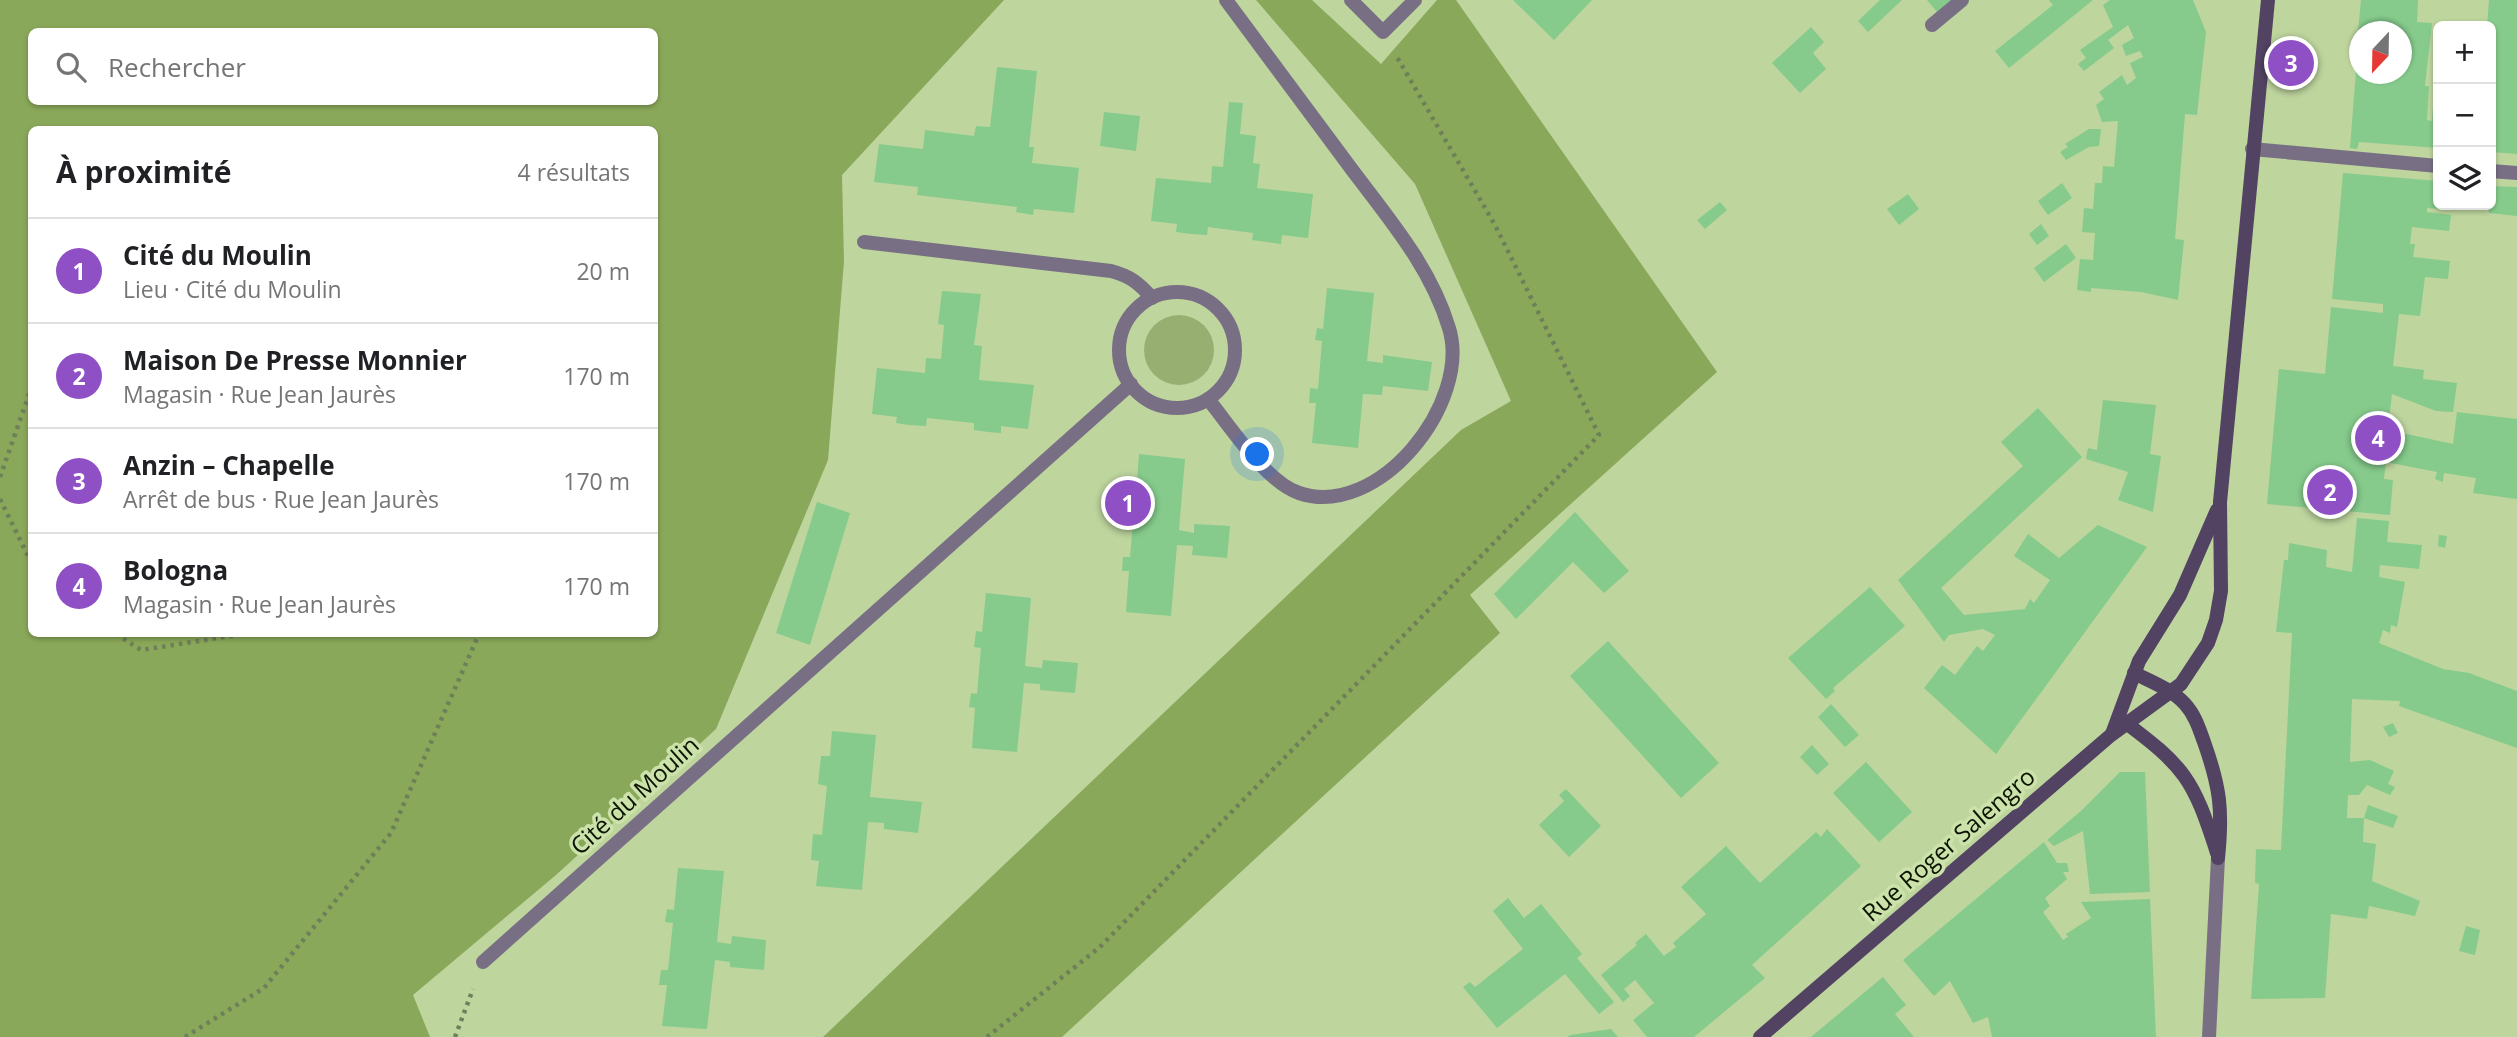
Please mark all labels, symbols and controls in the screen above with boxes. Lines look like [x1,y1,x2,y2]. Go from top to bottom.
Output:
north arrow [2349,21,2412,84]
map controls [2433,21,2496,210]
button: + [2433,21,2496,84]
search box [28,28,658,105]
pin: 3 [2268,37,2314,89]
icon: search [52,48,90,86]
text: Rechercher [108,49,246,85]
button: − [2433,84,2496,147]
button: layers [2433,147,2496,210]
text: À proximité [56,151,232,192]
text: 4 résultats [518,156,630,188]
text: Cité du Moulin [123,237,312,273]
text: 1 [72,255,86,287]
text: 20 m [576,255,630,287]
text: Lieu · Cité du Moulin [123,273,342,305]
text: Maison De Presse Monnier [123,342,467,378]
text: 2 [72,360,86,392]
text: 170 m [563,360,630,392]
text: Magasin · Rue Jean Jaurès [123,378,396,410]
pin: 4 [2355,412,2401,464]
your location [1240,437,1274,471]
text: Anzin – Chapelle [123,447,335,483]
text: 3 [72,465,86,497]
text: 170 m [563,465,630,497]
pin: 2 [2307,466,2353,518]
pin: 1 [1105,477,1151,529]
text: Arrêt de bus · Rue Jean Jaurès [123,483,439,515]
text: Bologna [123,552,228,588]
text: 4 [72,570,86,602]
text: 170 m [563,570,630,602]
text: Magasin · Rue Jean Jaurès [123,588,396,620]
street label: Cité du Moulin [563,728,705,862]
street label: Rue Roger Salengro [1855,760,2042,928]

